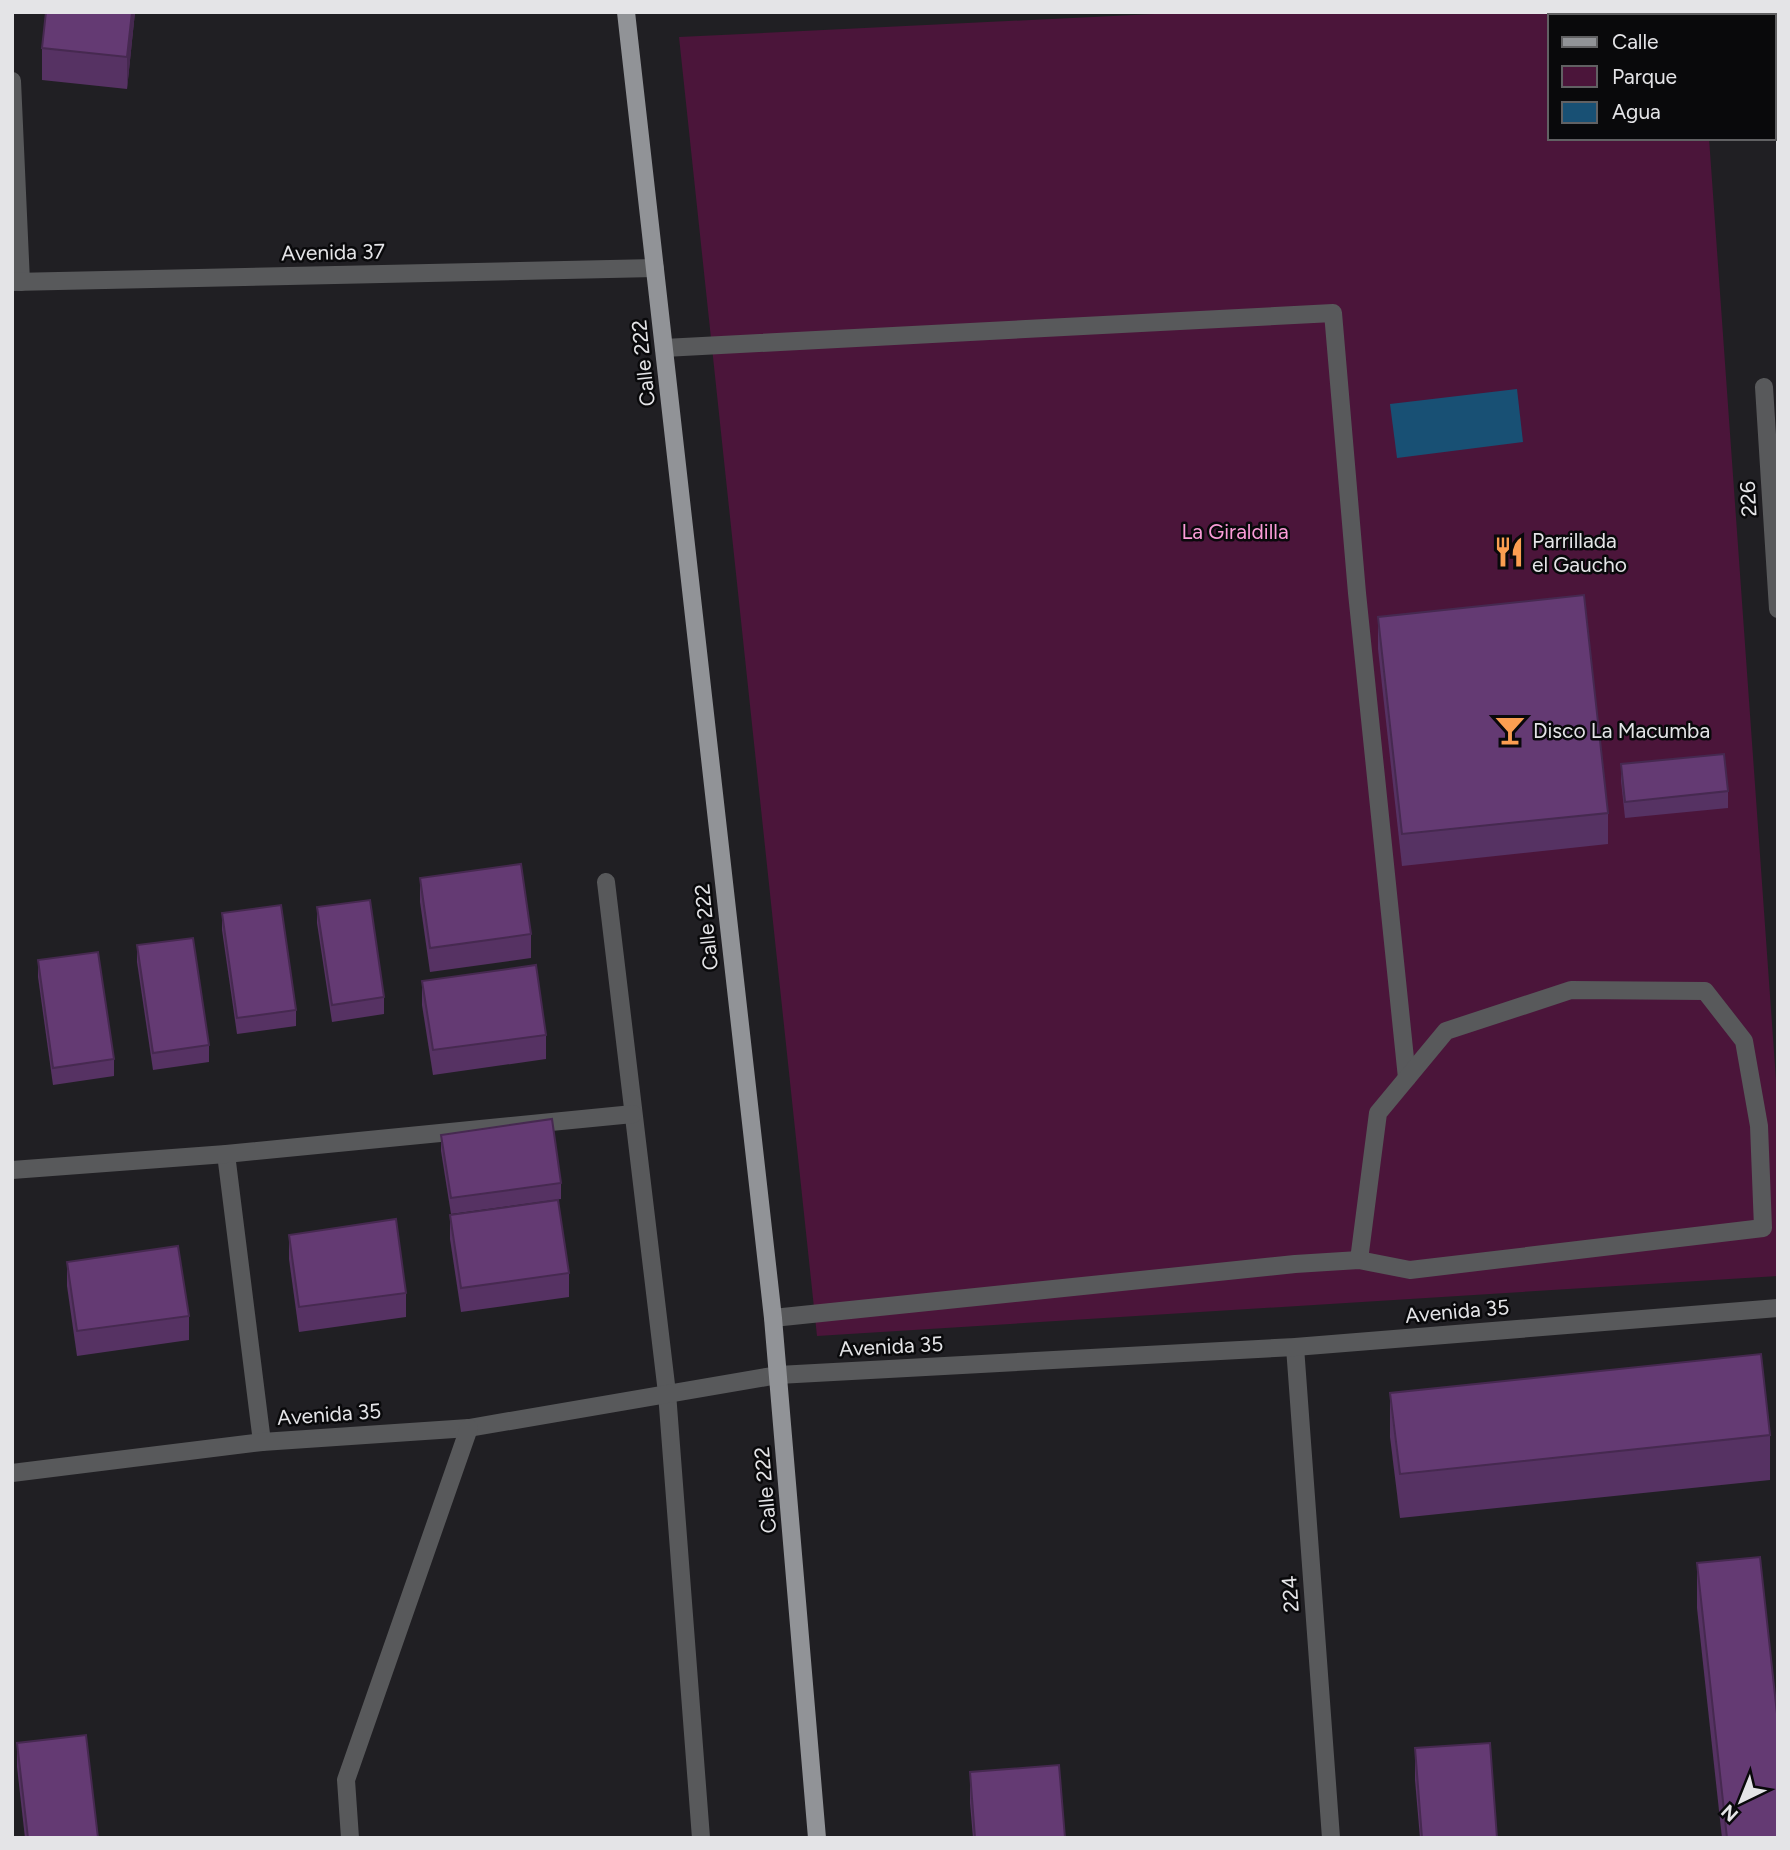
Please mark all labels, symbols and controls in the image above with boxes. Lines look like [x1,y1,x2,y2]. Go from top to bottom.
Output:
legend [1548,14,1776,140]
text: Calle [1612,29,1659,54]
text: Parque [1612,64,1677,89]
text: Agua [1612,99,1661,124]
street label: Avenida 37 [281,239,385,265]
street label: Calle 222 [626,318,660,408]
street label: 226 [1735,481,1761,517]
park label: La Giraldilla [1181,519,1289,544]
place label: Parrillada el Gaucho [1532,528,1627,577]
restaurant icon: Parrillada el Gaucho [1492,535,1526,569]
bar icon: Disco La Macumba [1493,713,1527,747]
place label: Disco La Macumba [1533,718,1710,743]
street label: Calle 222 [689,882,723,972]
street label: Avenida 35 [1404,1294,1510,1328]
street label: Avenida 35 [838,1331,944,1361]
street label: Avenida 35 [276,1398,382,1430]
street label: Calle 222 [749,1446,781,1534]
street label: 224 [1276,1575,1304,1613]
north arrow [1706,1766,1776,1836]
text: N [1717,1800,1743,1826]

